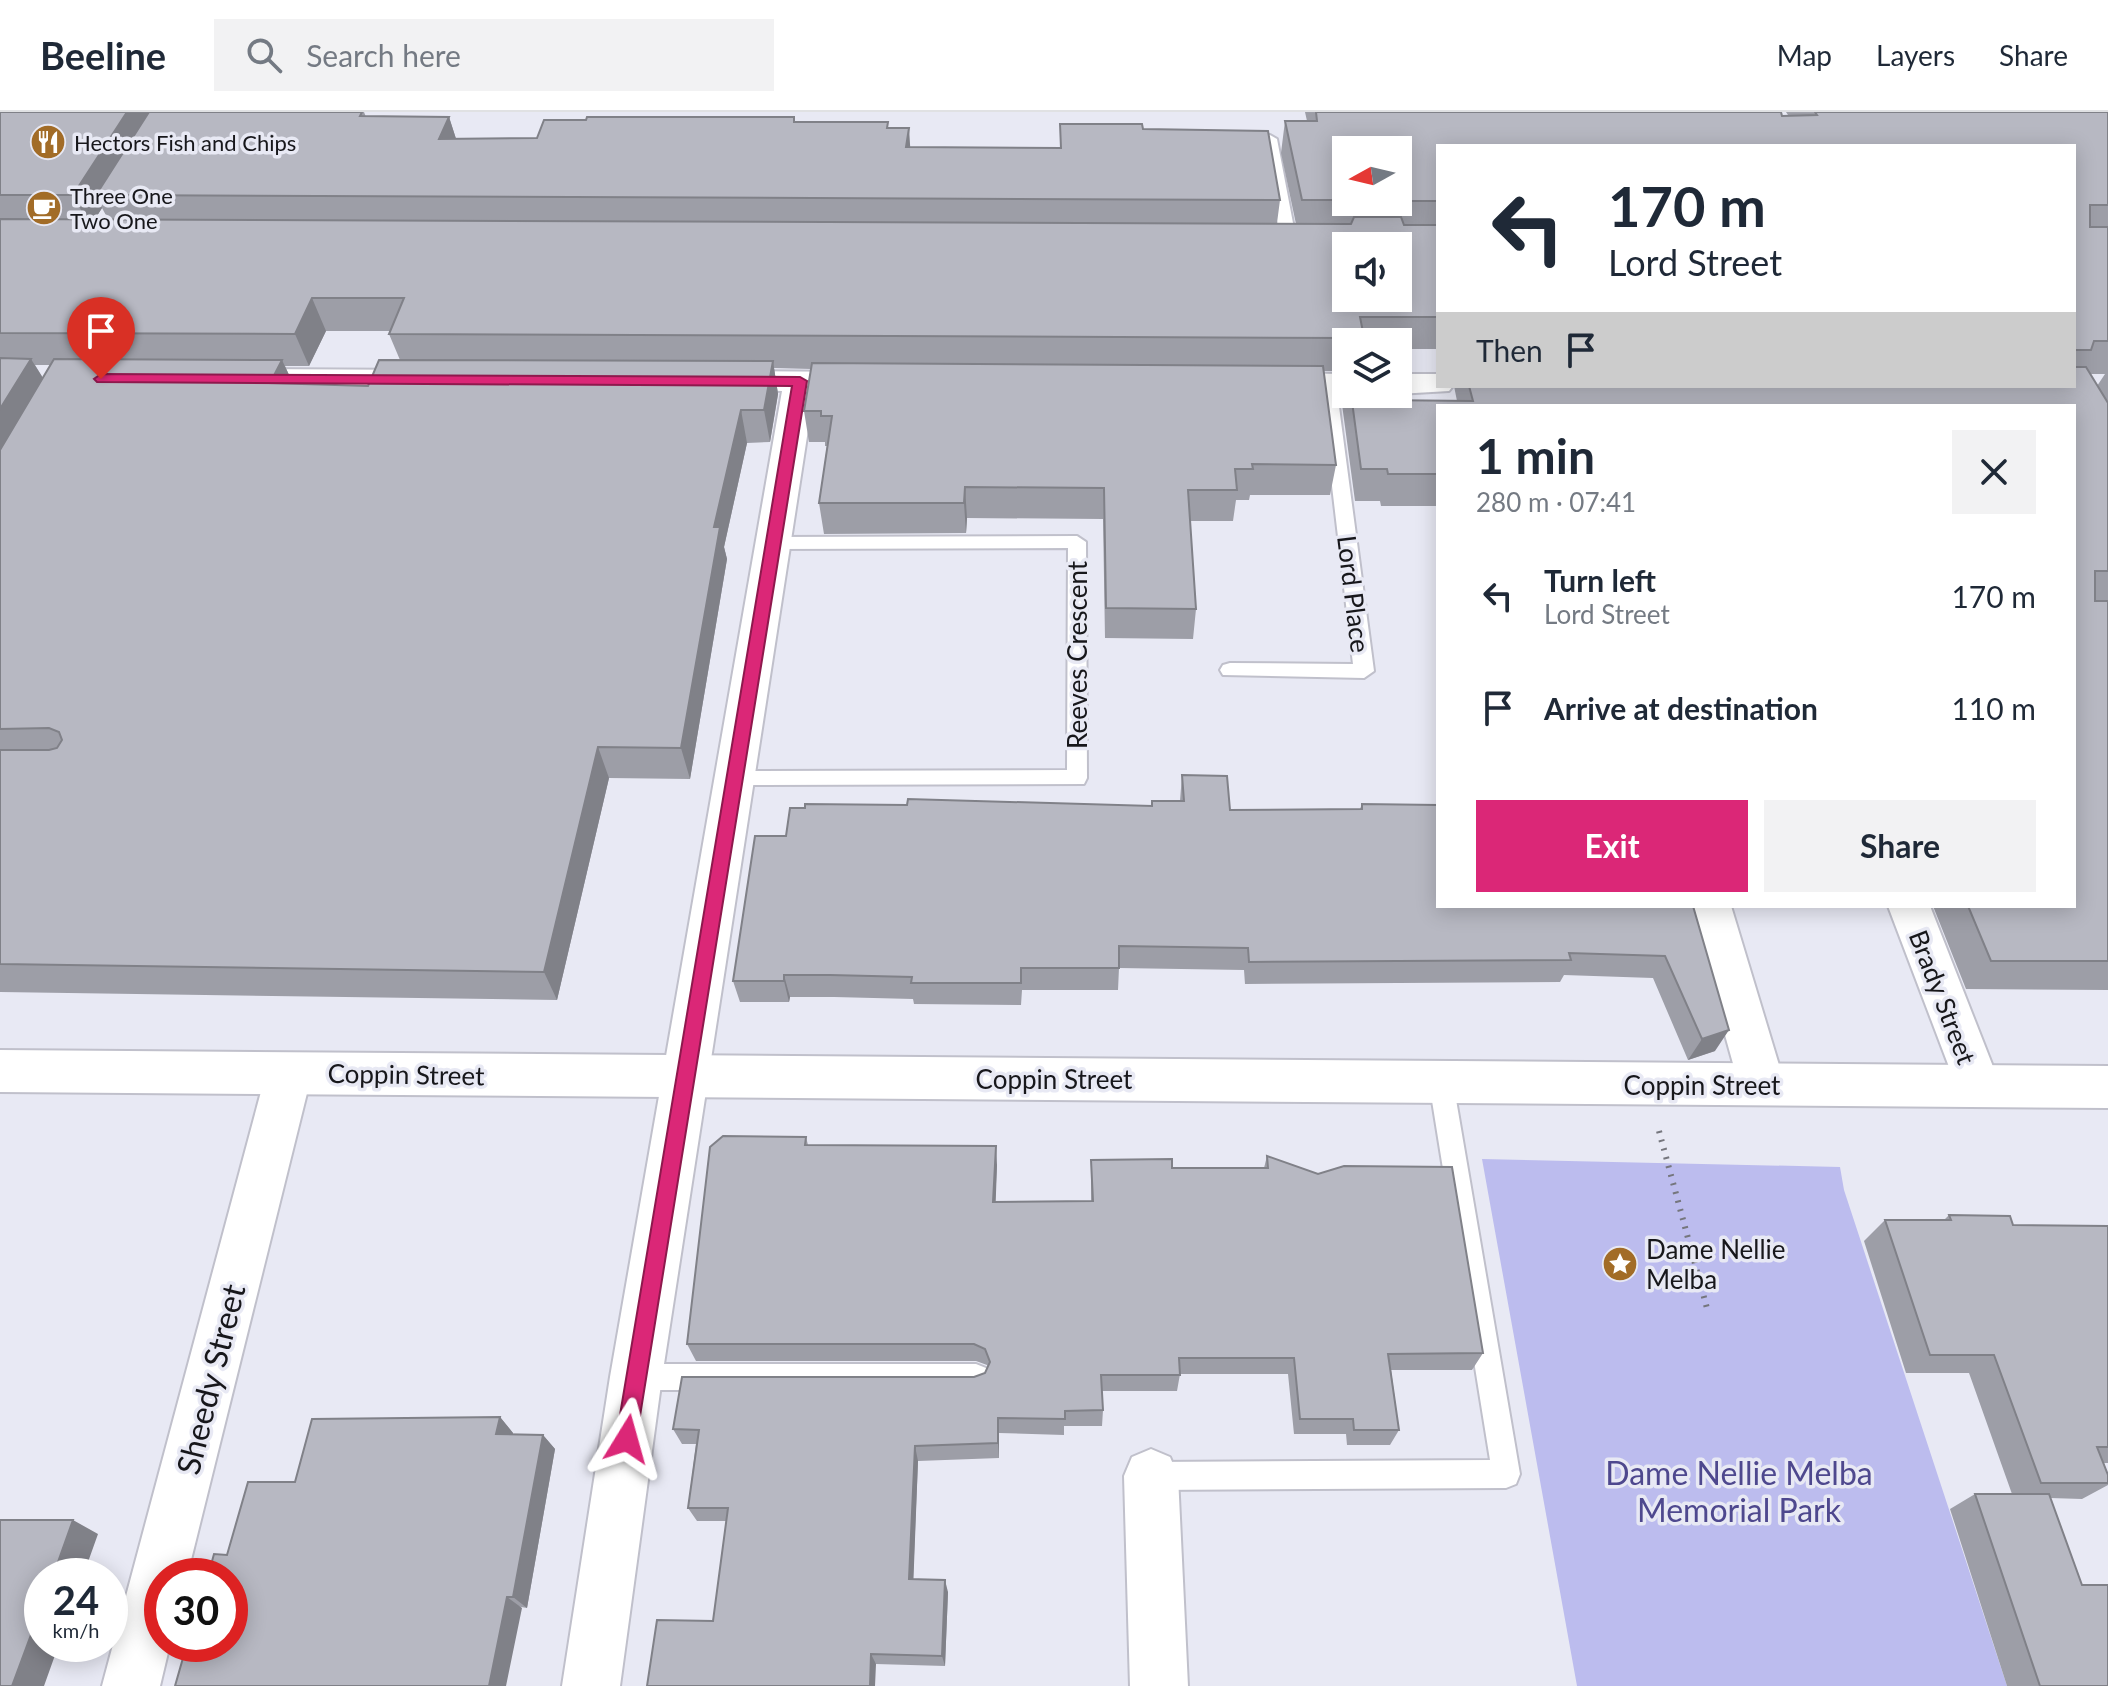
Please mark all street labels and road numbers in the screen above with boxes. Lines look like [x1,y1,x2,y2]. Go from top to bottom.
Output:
street label: Lord Place [1331,534,1377,654]
street label: Reeves Crescent [1061,560,1093,749]
street label: Brady Street [1903,925,1983,1069]
street label: Coppin Street [327,1057,485,1091]
street label: Coppin Street [976,1063,1133,1095]
street label: Coppin Street [1624,1069,1781,1101]
street label: Sheedy Street [168,1279,253,1478]

